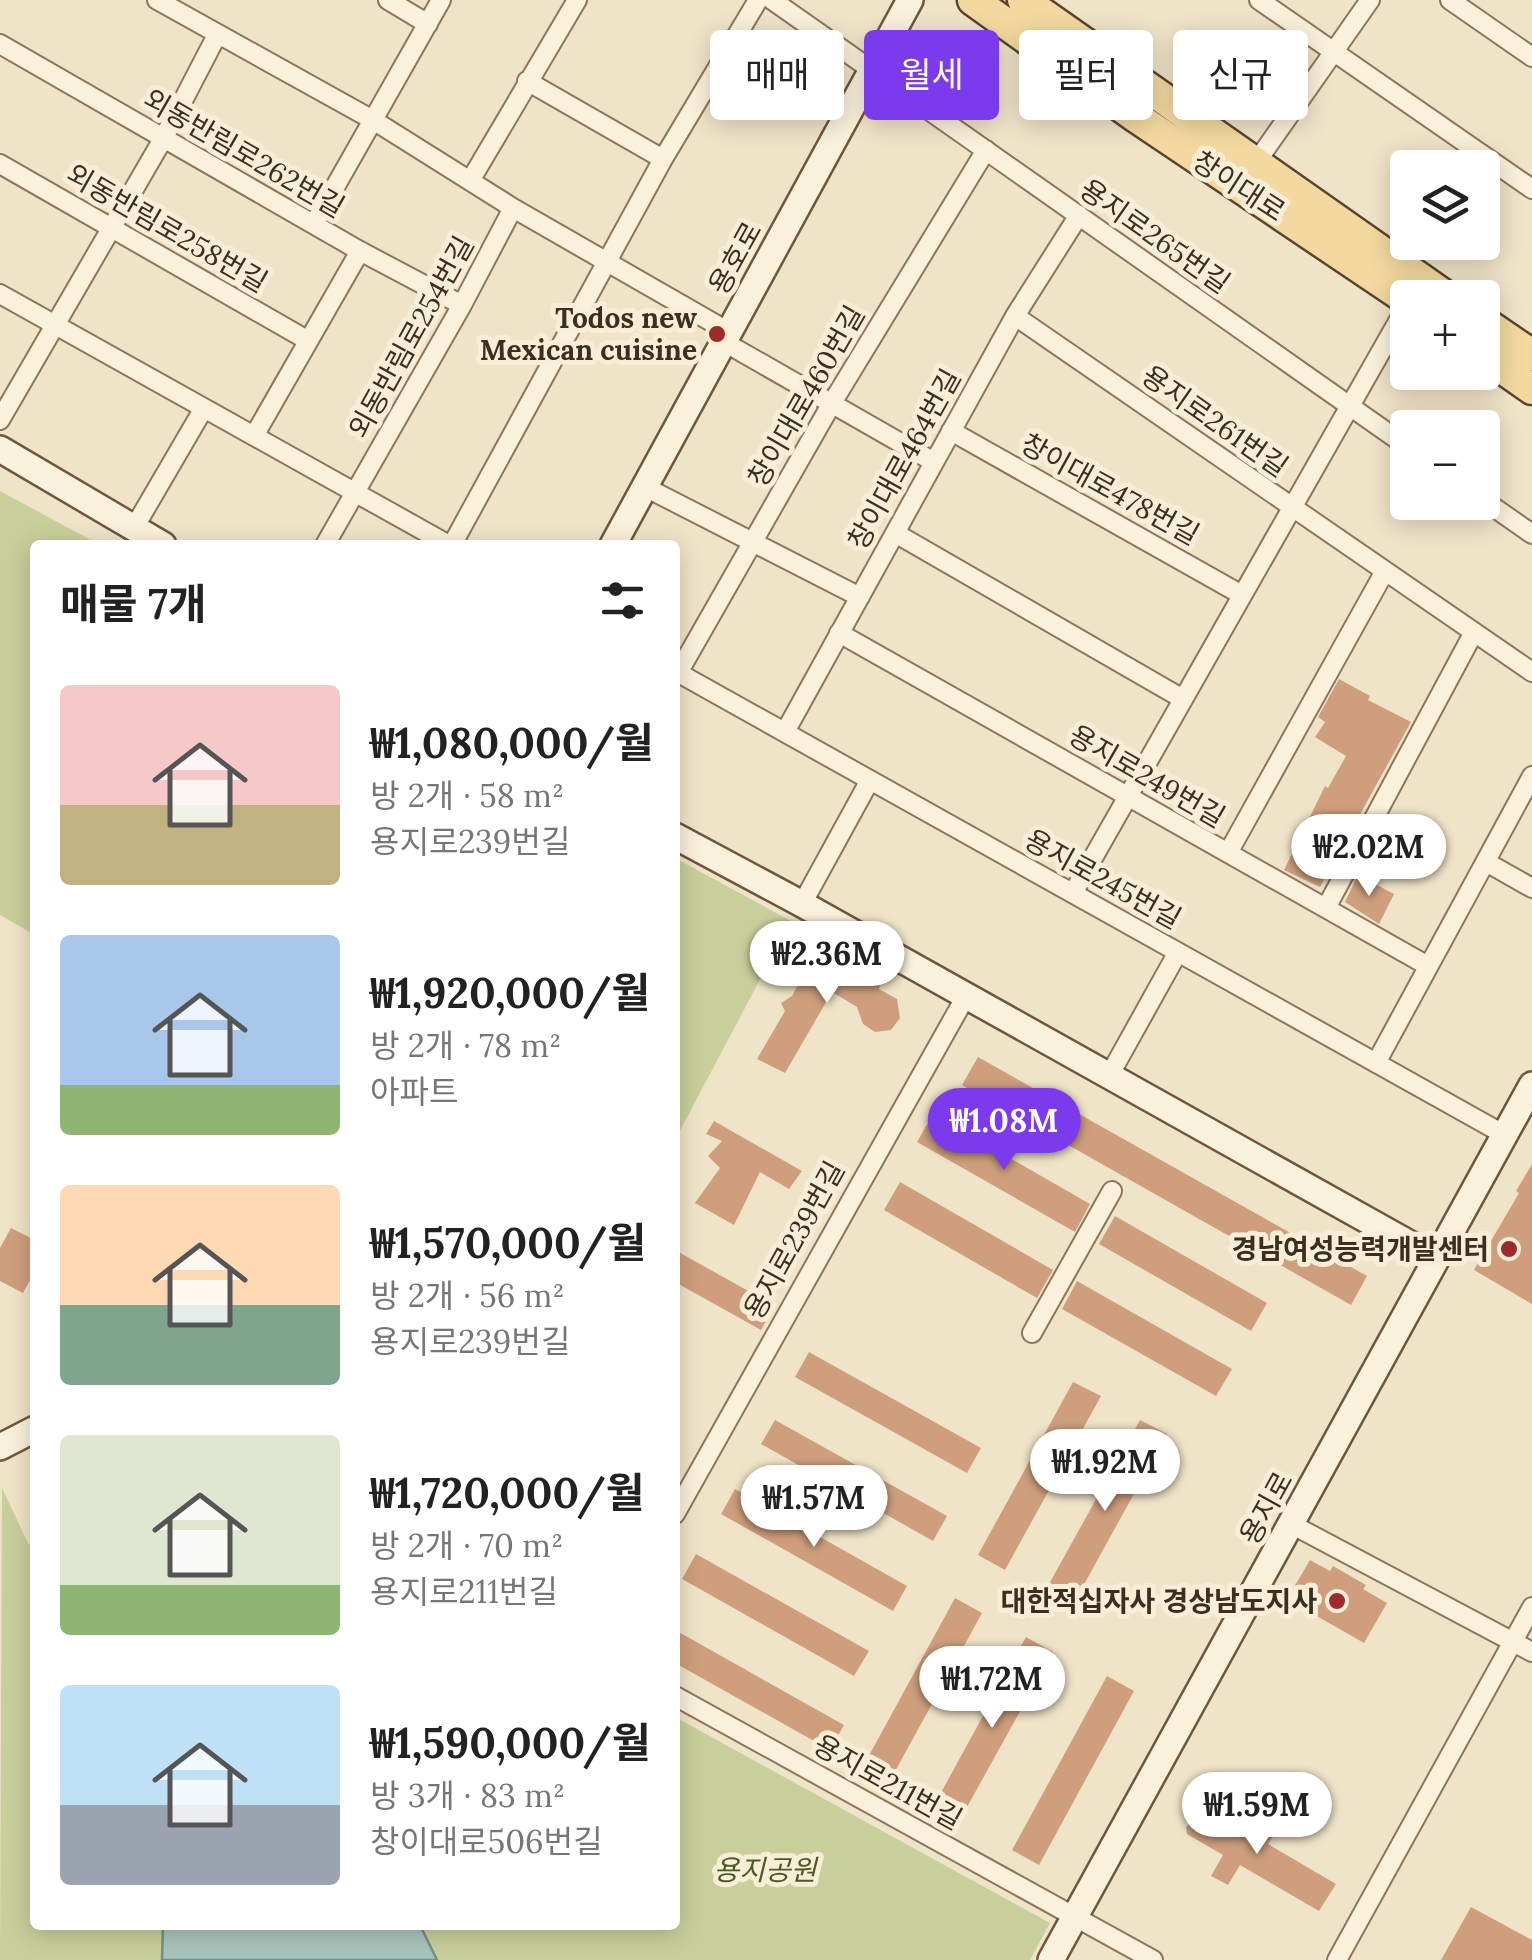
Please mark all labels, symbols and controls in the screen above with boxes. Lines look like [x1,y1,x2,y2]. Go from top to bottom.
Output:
chip: 매매 [710,30,844,120]
chip: 월세 [864,30,999,120]
chip: 필터 [1019,30,1153,120]
chip: 신규 [1173,30,1308,120]
street label: 외동반림로262번길 [137,81,351,225]
street label: 창이대로 [1186,143,1292,229]
map controls [1390,150,1500,520]
button: layers [1390,150,1500,260]
street label: 외동반림로258번길 [60,156,274,300]
street label: 용지로265번길 [1073,171,1237,301]
street label: 용호로 [701,215,769,301]
street label: 외동반림로254번길 [341,230,481,444]
button: + [1390,280,1500,390]
street label: 창이대로460번길 [740,299,872,493]
place label: Todos new Mexican cuisine [480,300,697,368]
marker: Todos new Mexican cuisine [706,323,728,345]
street label: 용지로261번길 [1135,357,1295,485]
street label: 창이대로464번길 [840,362,968,556]
button: − [1390,410,1500,520]
street label: 창이대로478번길 [1015,425,1205,553]
icon: filters [595,573,650,628]
text: 매물 7개 [60,577,207,631]
text: ₩1,080,000/월 [370,716,654,770]
street label: 용지로249번길 [1062,717,1232,835]
icon: home [140,725,260,845]
text: 방 2개 · 58 m² [370,775,564,816]
pin: ₩2.02M [1288,814,1450,899]
text: 용지로239번길 [370,821,570,862]
street label: 용지로245번길 [1018,821,1188,937]
text: ₩2.02M [1313,826,1425,867]
pin: ₩2.36M [746,921,908,1006]
text: ₩2.36M [772,933,882,974]
text: ₩1,920,000/월 [370,966,650,1020]
icon: home [140,975,260,1095]
text: 방 2개 · 78 m² [370,1025,561,1066]
text: 아파트 [370,1071,458,1112]
pin: ₩1.08M [923,1088,1085,1173]
text: ₩1.08M [950,1100,1058,1141]
street label: 용지로239번길 [736,1155,852,1325]
text: ₩1,570,000/월 [370,1216,646,1270]
icon: home [140,1225,260,1345]
place label: 경남여성능력개발센터 [1231,1231,1489,1267]
marker: 경남여성능력개발센터 [1498,1238,1520,1260]
text: 방 2개 · 56 m² [370,1275,565,1316]
text: 용지로239번길 [370,1321,570,1362]
pin: ₩1.92M [1024,1429,1186,1514]
text: ₩1.92M [1052,1441,1158,1482]
pin: ₩1.57M [733,1465,895,1550]
street label: 용지로 [1232,1465,1300,1551]
text: ₩1,720,000/월 [370,1466,645,1520]
icon: home [140,1475,260,1595]
text: ₩1.57M [763,1477,865,1518]
text: 방 2개 · 70 m² [370,1525,563,1566]
text: 용지로211번길 [370,1571,558,1612]
place label: 대한적십자사 경상남도지사 [1001,1583,1317,1619]
marker: 대한적십자사 경상남도지사 [1326,1590,1348,1612]
pin: ₩1.72M [911,1646,1073,1731]
text: ₩1.72M [941,1658,1043,1699]
text: ₩1,590,000/월 [370,1716,651,1770]
icon: home [140,1725,260,1845]
street label: 용지로211번길 [807,1726,969,1838]
pin: ₩1.59M [1176,1772,1338,1857]
text: 방 3개 · 83 m² [370,1775,565,1816]
text: ₩1.59M [1204,1784,1310,1825]
text: 창이대로506번길 [370,1821,602,1862]
park label: 용지공원 [713,1852,819,1888]

